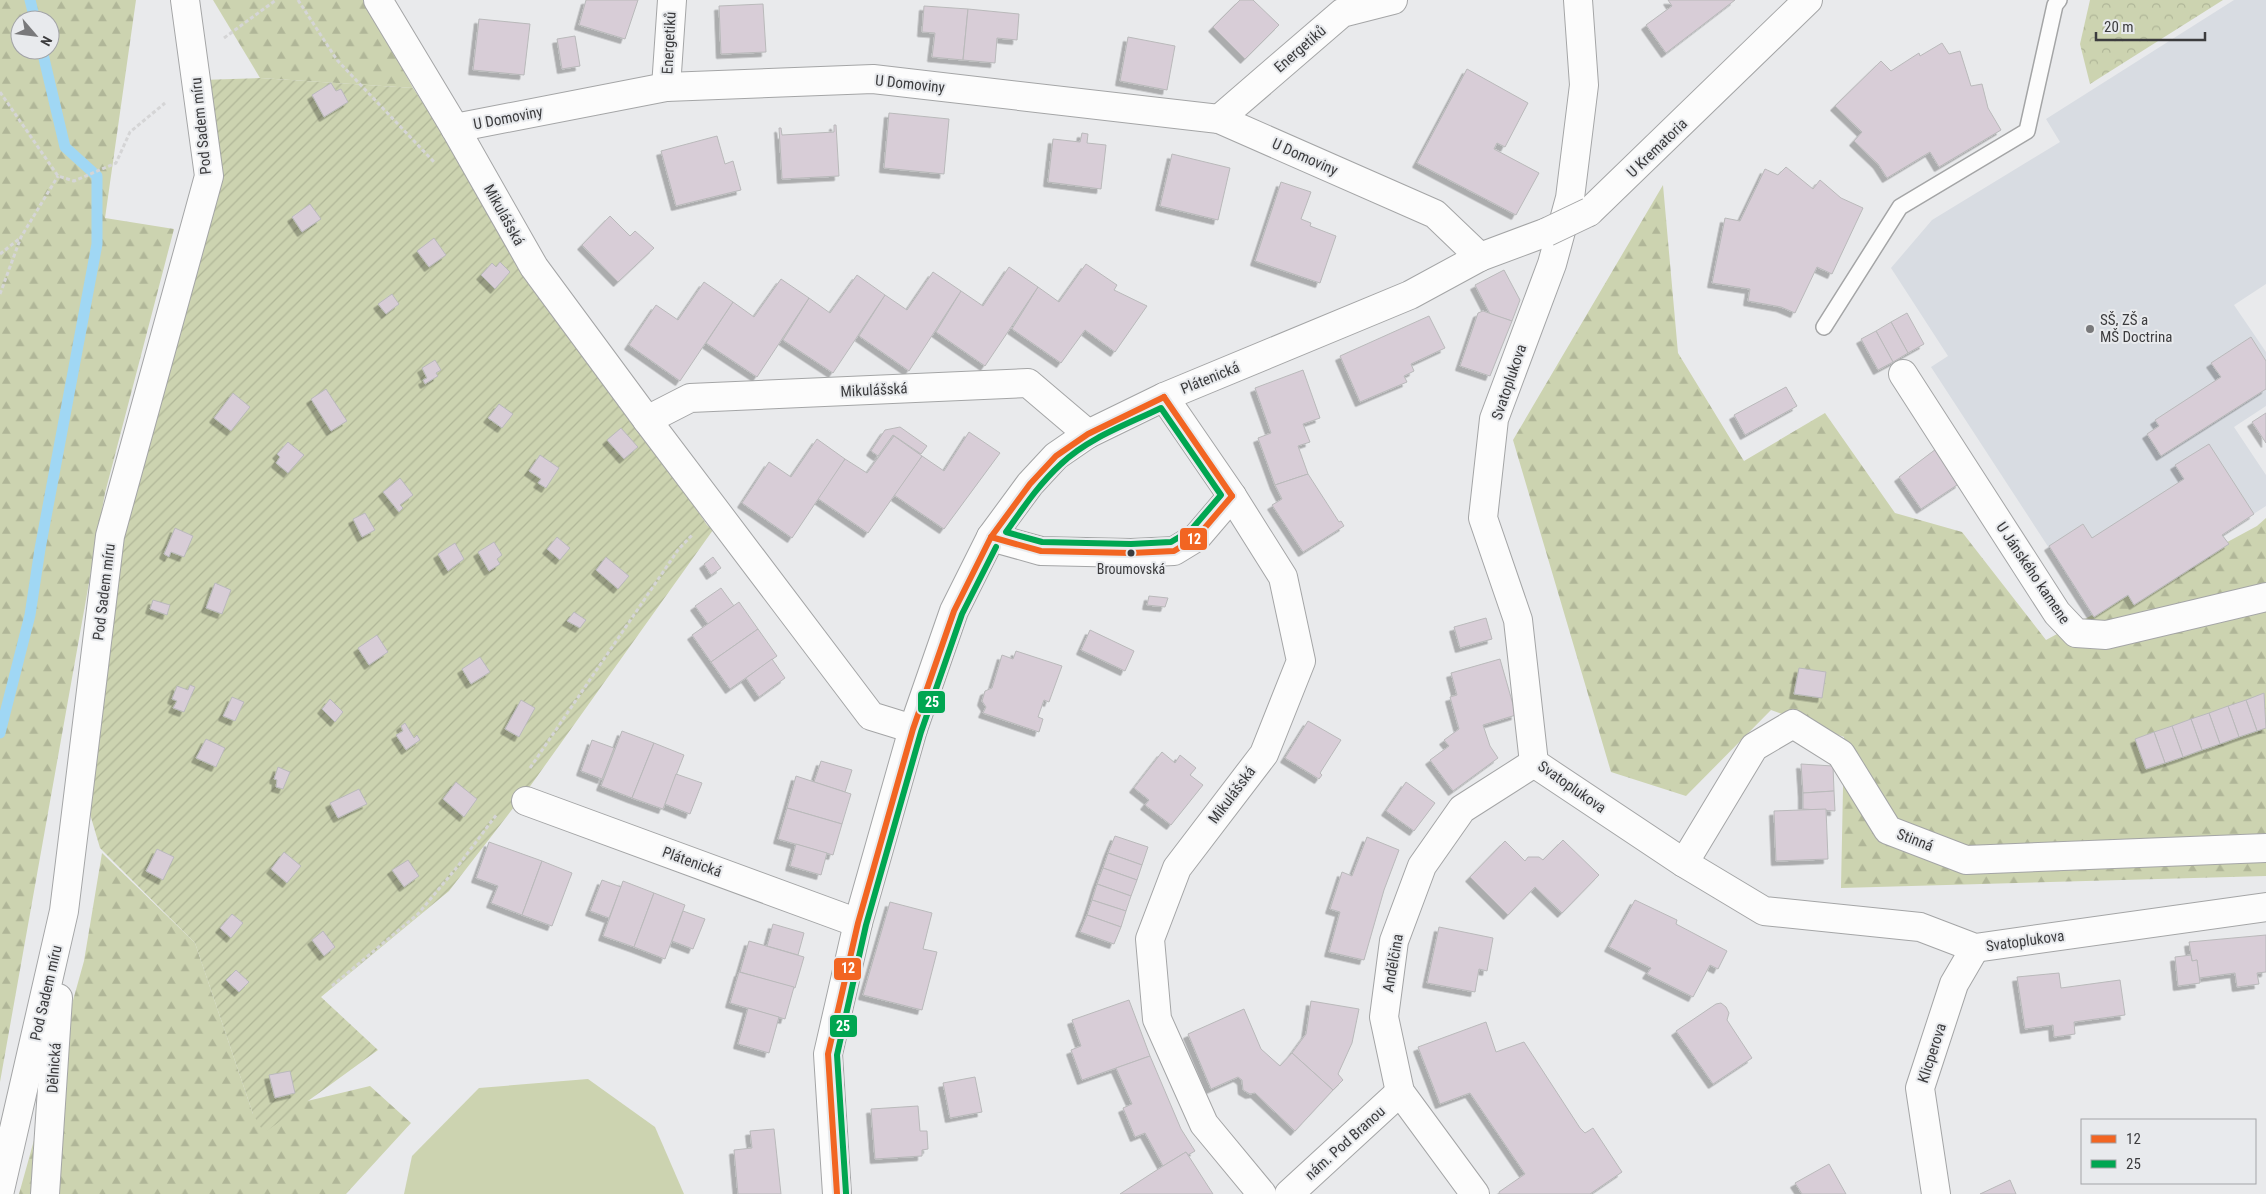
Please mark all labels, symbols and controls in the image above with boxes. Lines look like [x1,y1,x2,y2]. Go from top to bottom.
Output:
north arrow [10,10,60,60]
scale bar [2096,10,2205,42]
street label: Energetiků [658,11,680,75]
text: 20 m [2104,18,2134,36]
street label: Energetiků [1271,22,1329,76]
text: N [37,34,56,49]
street label: U Domoviny [874,71,946,97]
street label: Pod Sadem míru [187,77,215,175]
street label: U Domoviny [472,102,544,134]
street label: U Krematoria [1623,115,1691,181]
street label: U Domoviny [1269,135,1341,179]
street label: Mikulášská [480,181,528,249]
place label: SŠ, ZŠ a MŠ Doctrina [2100,311,2172,346]
marker: SŠ, ZŠ a MŠ Doctrina [2084,323,2096,335]
street label: Svatoplukova [1488,342,1530,422]
street label: Plátenická [1178,358,1242,398]
street label: Mikulášská [840,379,908,401]
street label: U Jánského kamene [1992,519,2074,627]
line badge: 12 [1179,527,1208,551]
text: 12 [1187,531,1201,547]
street label: Pod Sadem míru [89,543,119,641]
marker: Broumovská [1126,548,1136,558]
place label: Broumovská [1097,561,1165,577]
line badge: 25 [917,690,946,714]
text: 25 [925,694,939,710]
street label: Svatoplukova [1535,757,1609,817]
street label: Mikulášská [1205,763,1259,827]
street label: Stinná [1894,825,1936,855]
street label: Plátenická [660,843,724,881]
street label: Svatoplukova [1985,927,2065,955]
street label: Andělčina [1379,933,1407,993]
street label: Pod Sadem míru [26,943,66,1043]
line badge: 12 [833,957,862,981]
text: 12 [841,960,855,976]
line badge: 25 [829,1014,858,1038]
text: 25 [836,1018,850,1034]
street label: Klicperova [1914,1021,1950,1085]
street label: Dělnická [43,1042,65,1094]
street label: nám. Pod Branou [1301,1102,1389,1184]
legend [2081,1119,2256,1184]
text: 12 [2126,1130,2141,1148]
text: 25 [2126,1155,2141,1173]

